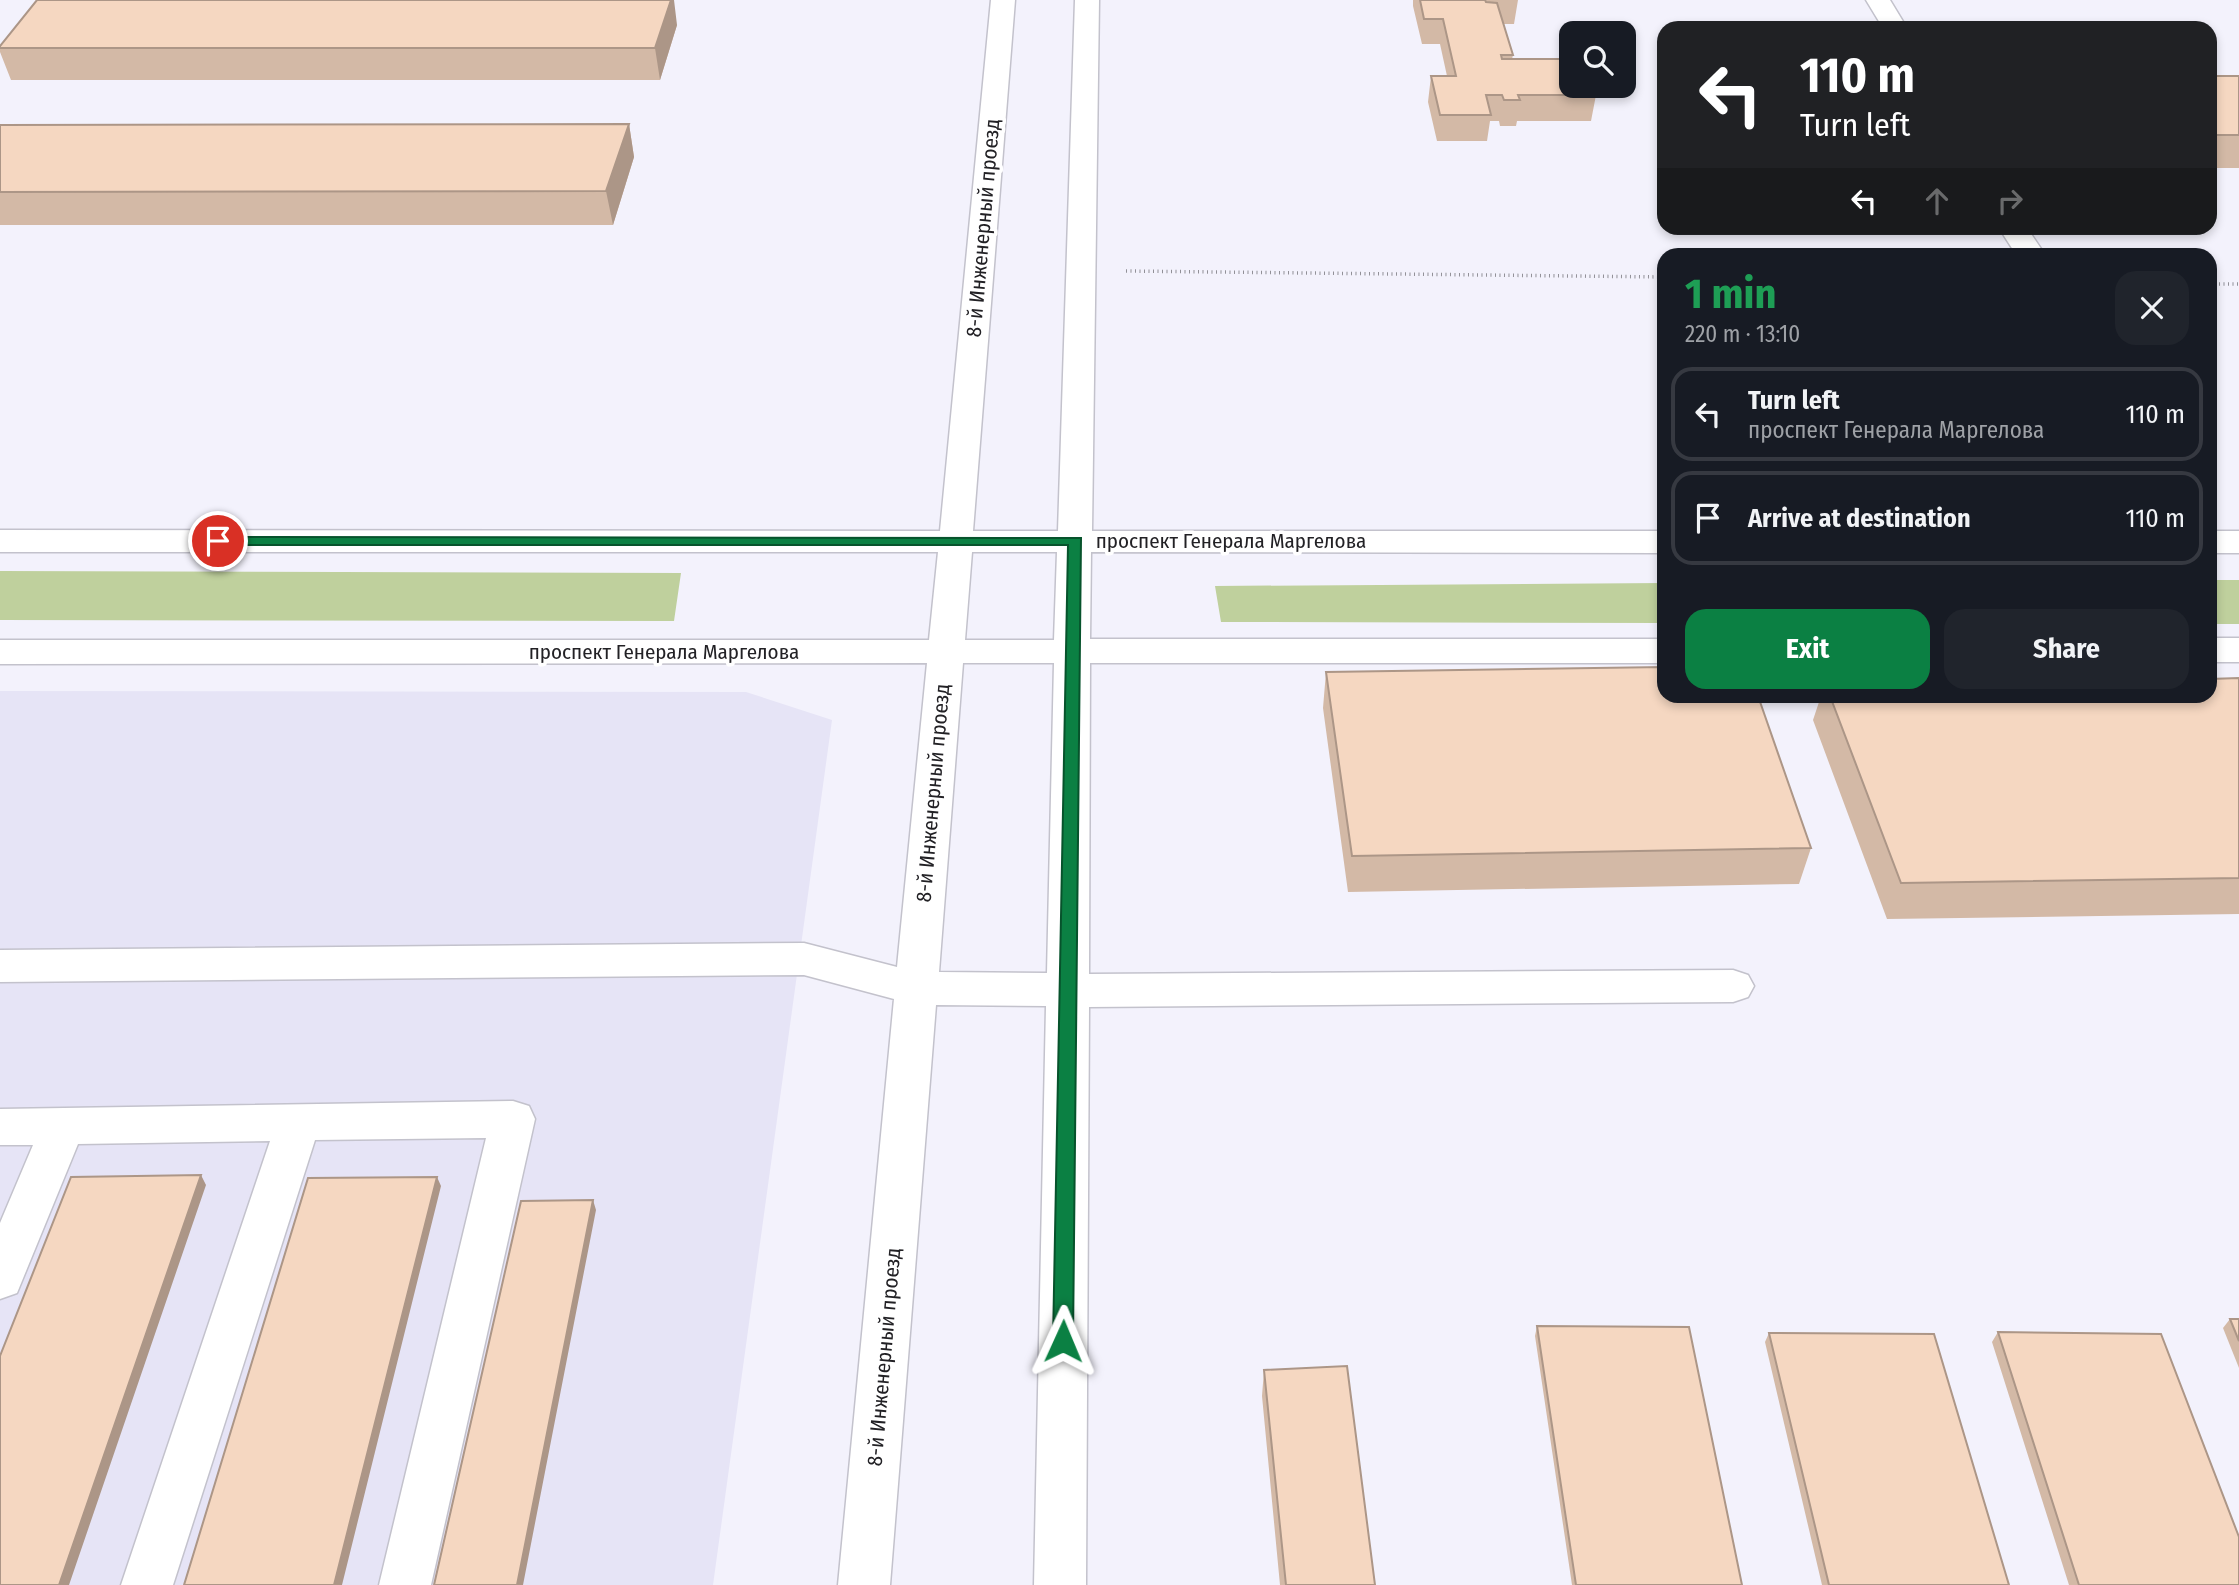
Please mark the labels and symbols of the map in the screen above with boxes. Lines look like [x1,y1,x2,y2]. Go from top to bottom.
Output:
street label: 8-й Инженерный проезд [961,118,1005,338]
pin [188,511,248,571]
street label: проспект Генерала Маргелова [1096,528,1366,554]
street label: проспект Генерала Маргелова [529,639,799,665]
street label: 8-й Инженерный проезд [911,683,955,903]
street label: 8-й Инженерный проезд [862,1247,906,1467]
position arrow [1026,1304,1100,1378]

